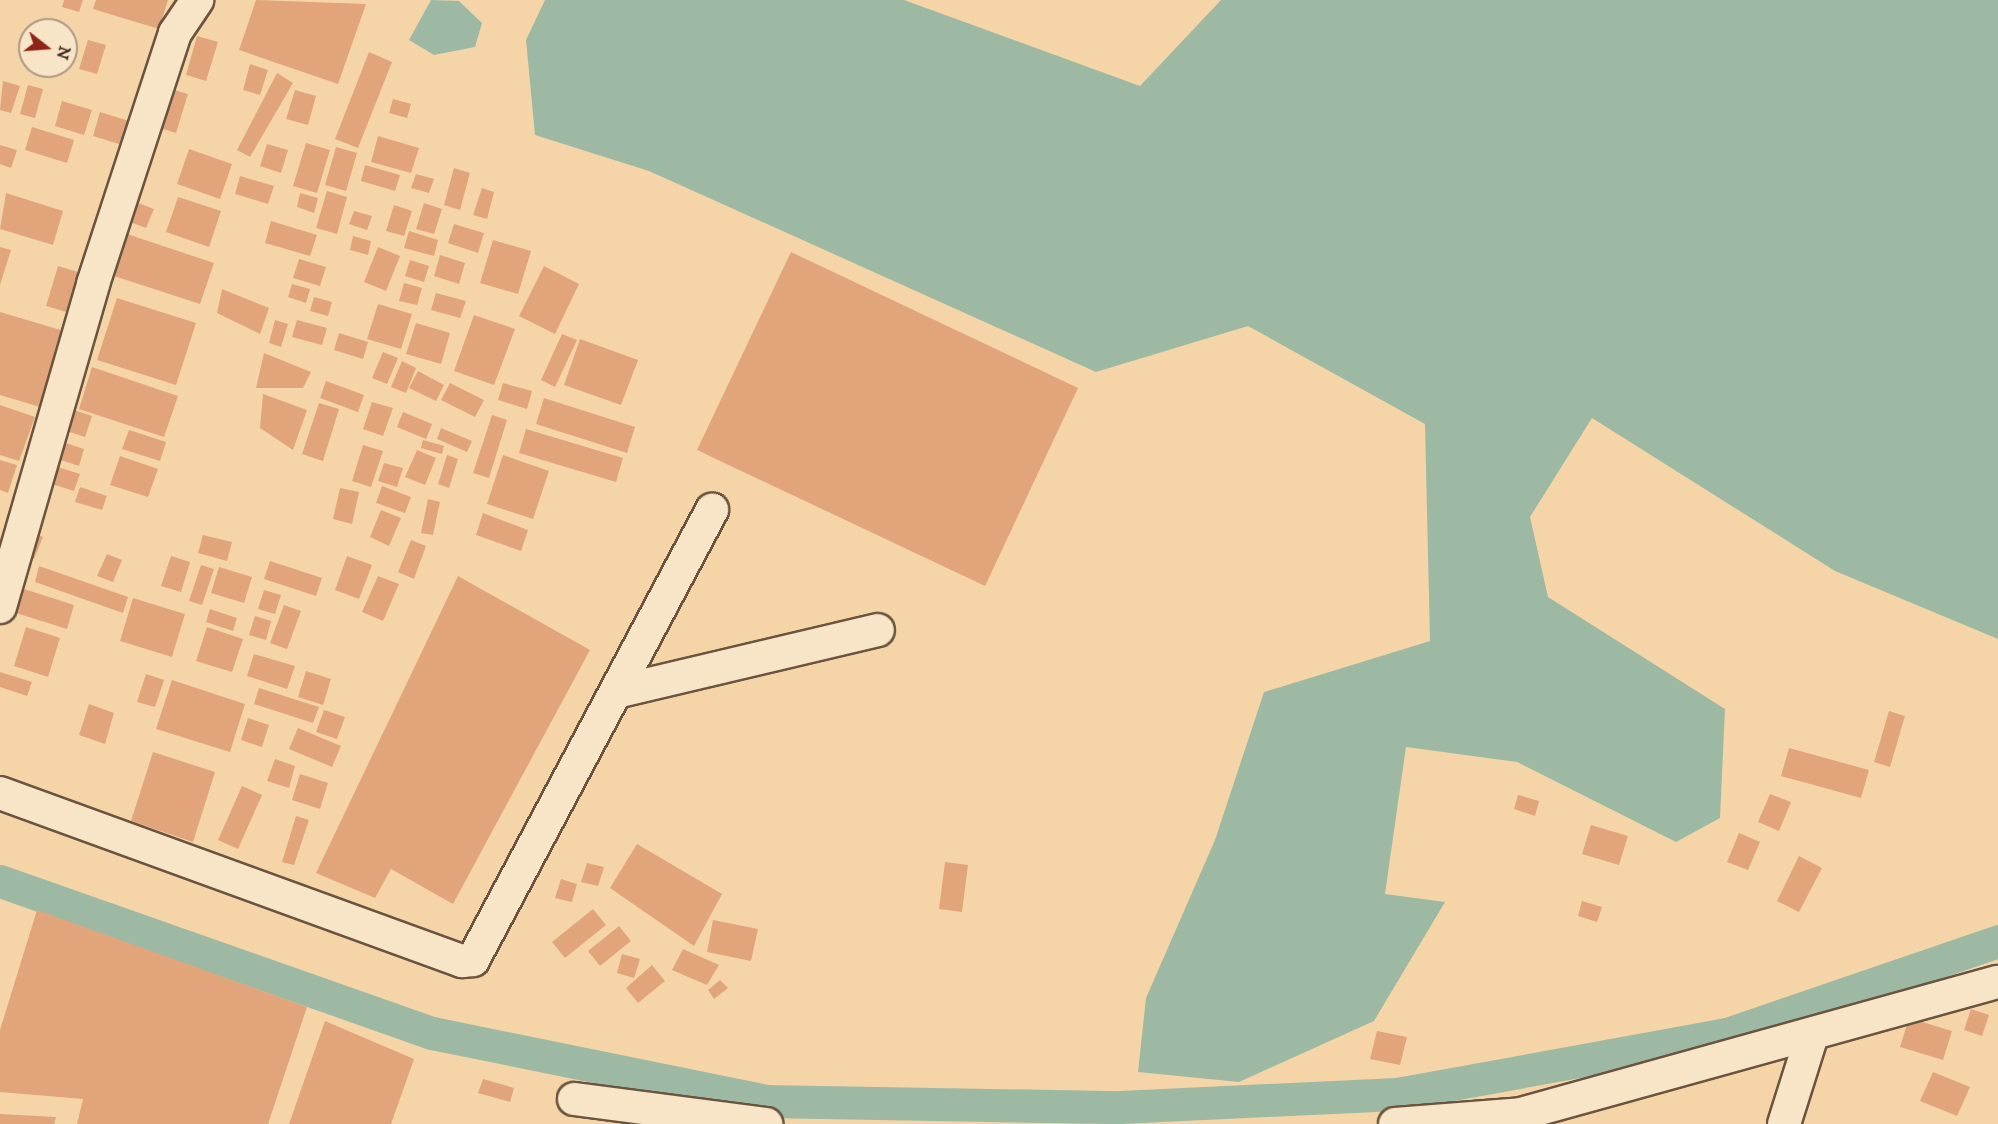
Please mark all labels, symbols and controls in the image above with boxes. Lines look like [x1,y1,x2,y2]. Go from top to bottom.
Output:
north arrow [18,18,78,78]
text: N [52,43,75,62]

